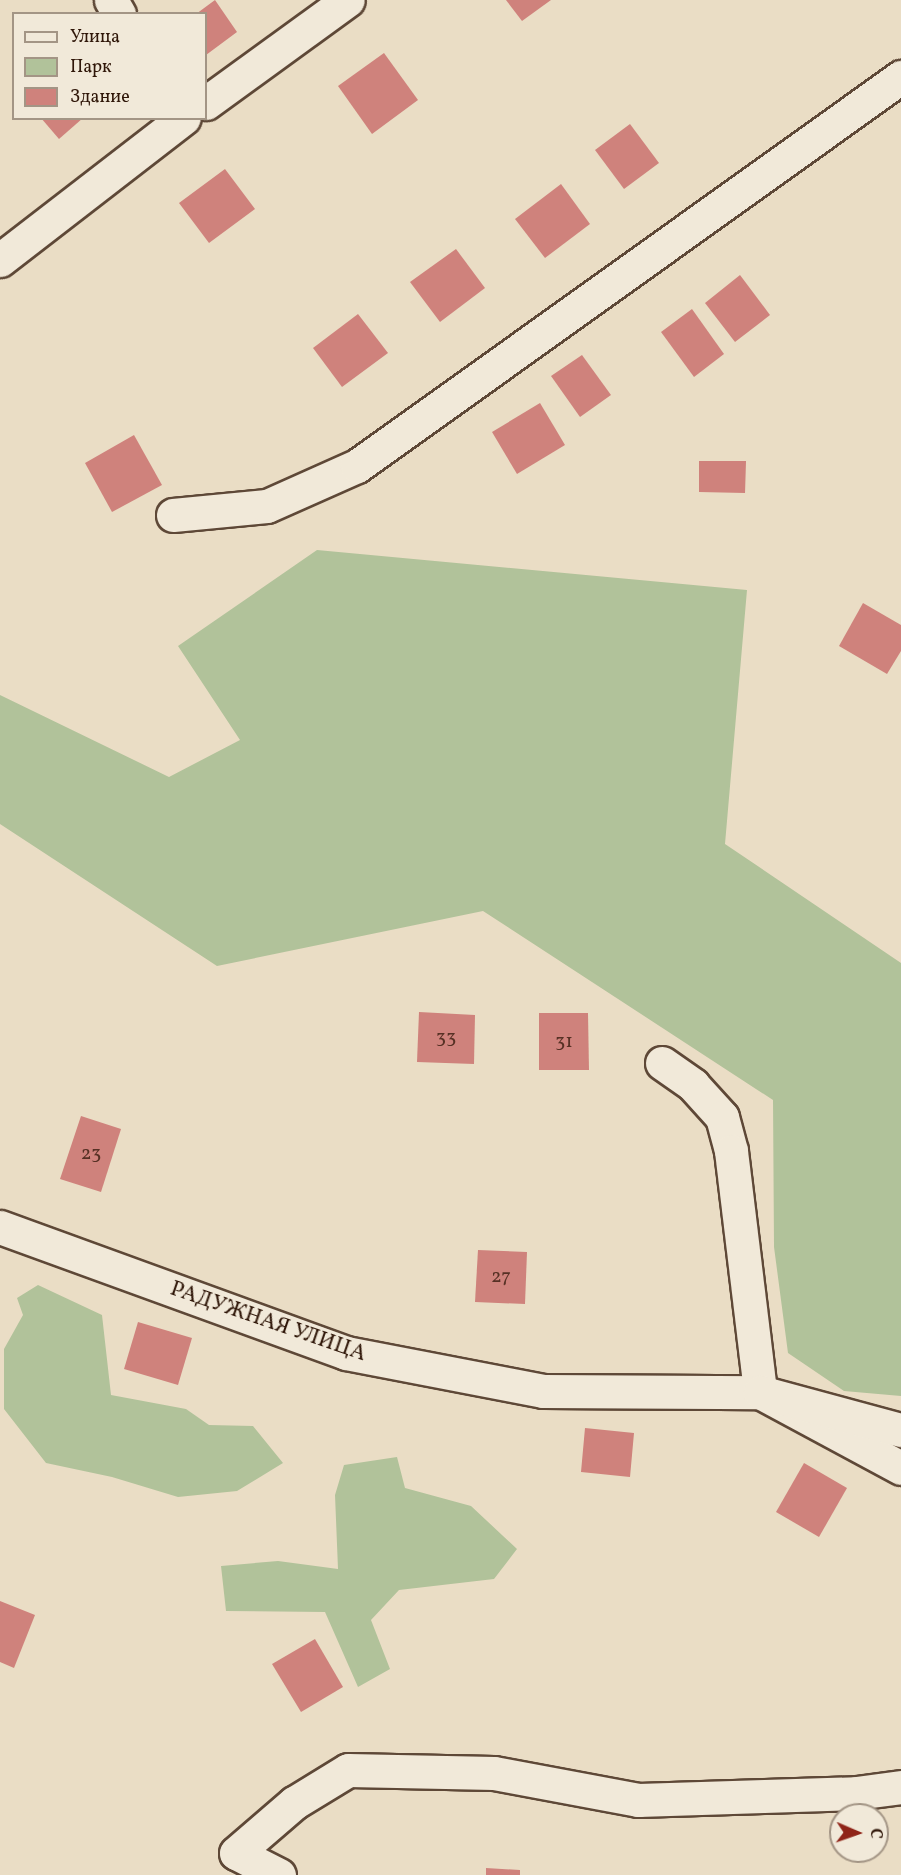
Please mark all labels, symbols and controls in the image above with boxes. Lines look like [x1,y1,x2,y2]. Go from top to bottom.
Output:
legend [12,12,207,120]
text: Улица [70,25,120,50]
text: Парк [70,55,112,80]
text: Здание [70,85,130,110]
house number: 33 [436,1026,456,1050]
house number: 31 [555,1030,573,1054]
house number: 23 [81,1142,101,1166]
house number: 27 [491,1265,511,1289]
street label: РАДУЖНАЯ УЛИЦА [167,1276,369,1368]
north arrow [829,1803,889,1863]
text: С [864,1828,886,1839]

